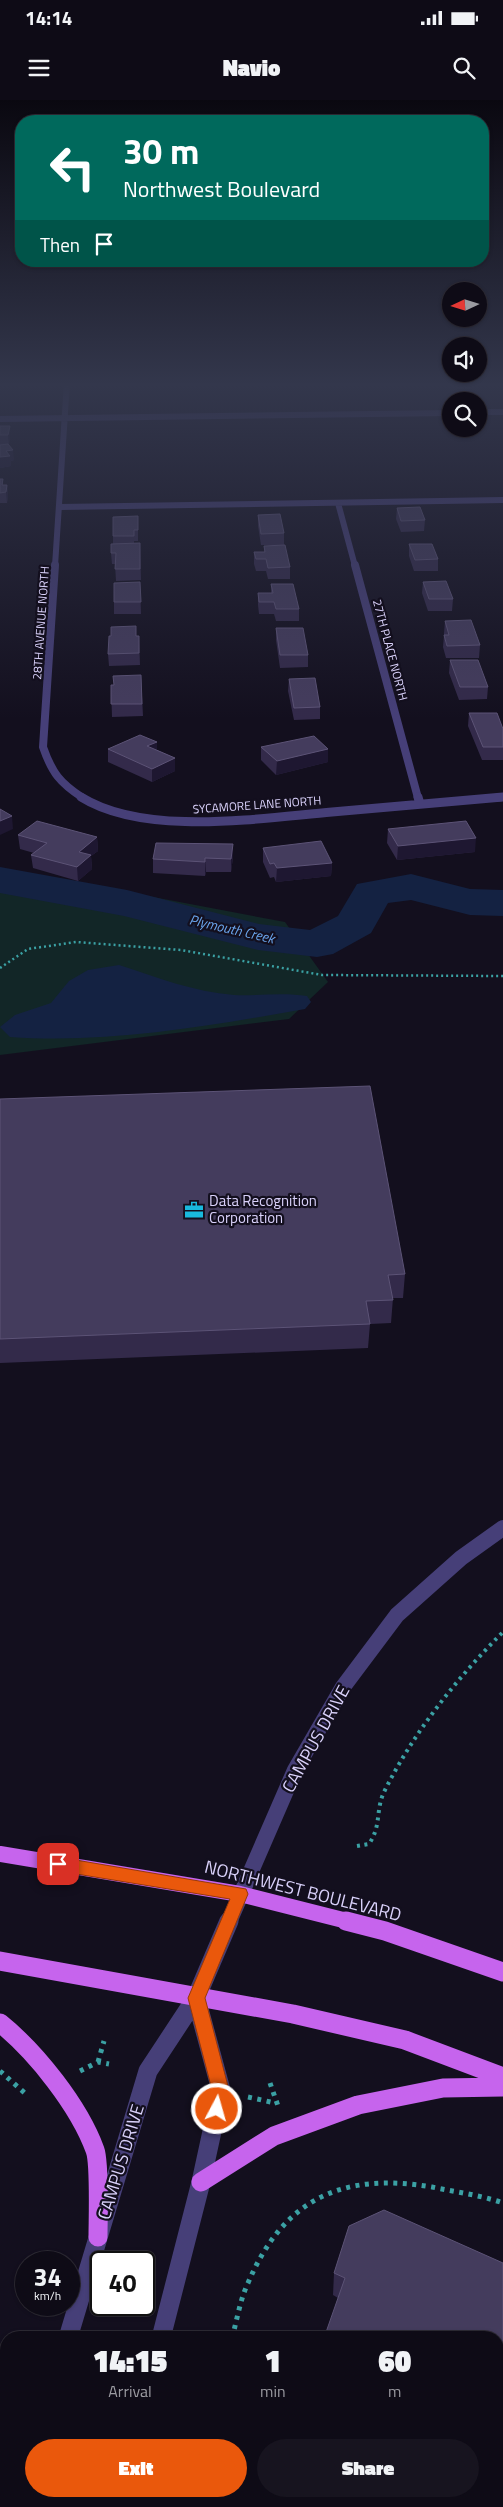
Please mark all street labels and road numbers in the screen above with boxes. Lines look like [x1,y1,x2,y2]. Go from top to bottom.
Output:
street label: 28TH AVENUE NORTH [27,566,54,680]
street label: 27TH PLACE NORTH [368,597,413,703]
street label: SYCAMORE LANE NORTH [192,791,322,818]
street label: CAMPUS DRIVE [275,1680,356,1797]
street label: NORTHWEST BOULEVARD [202,1853,404,1928]
street label: CAMPUS DRIVE [90,2101,151,2223]

